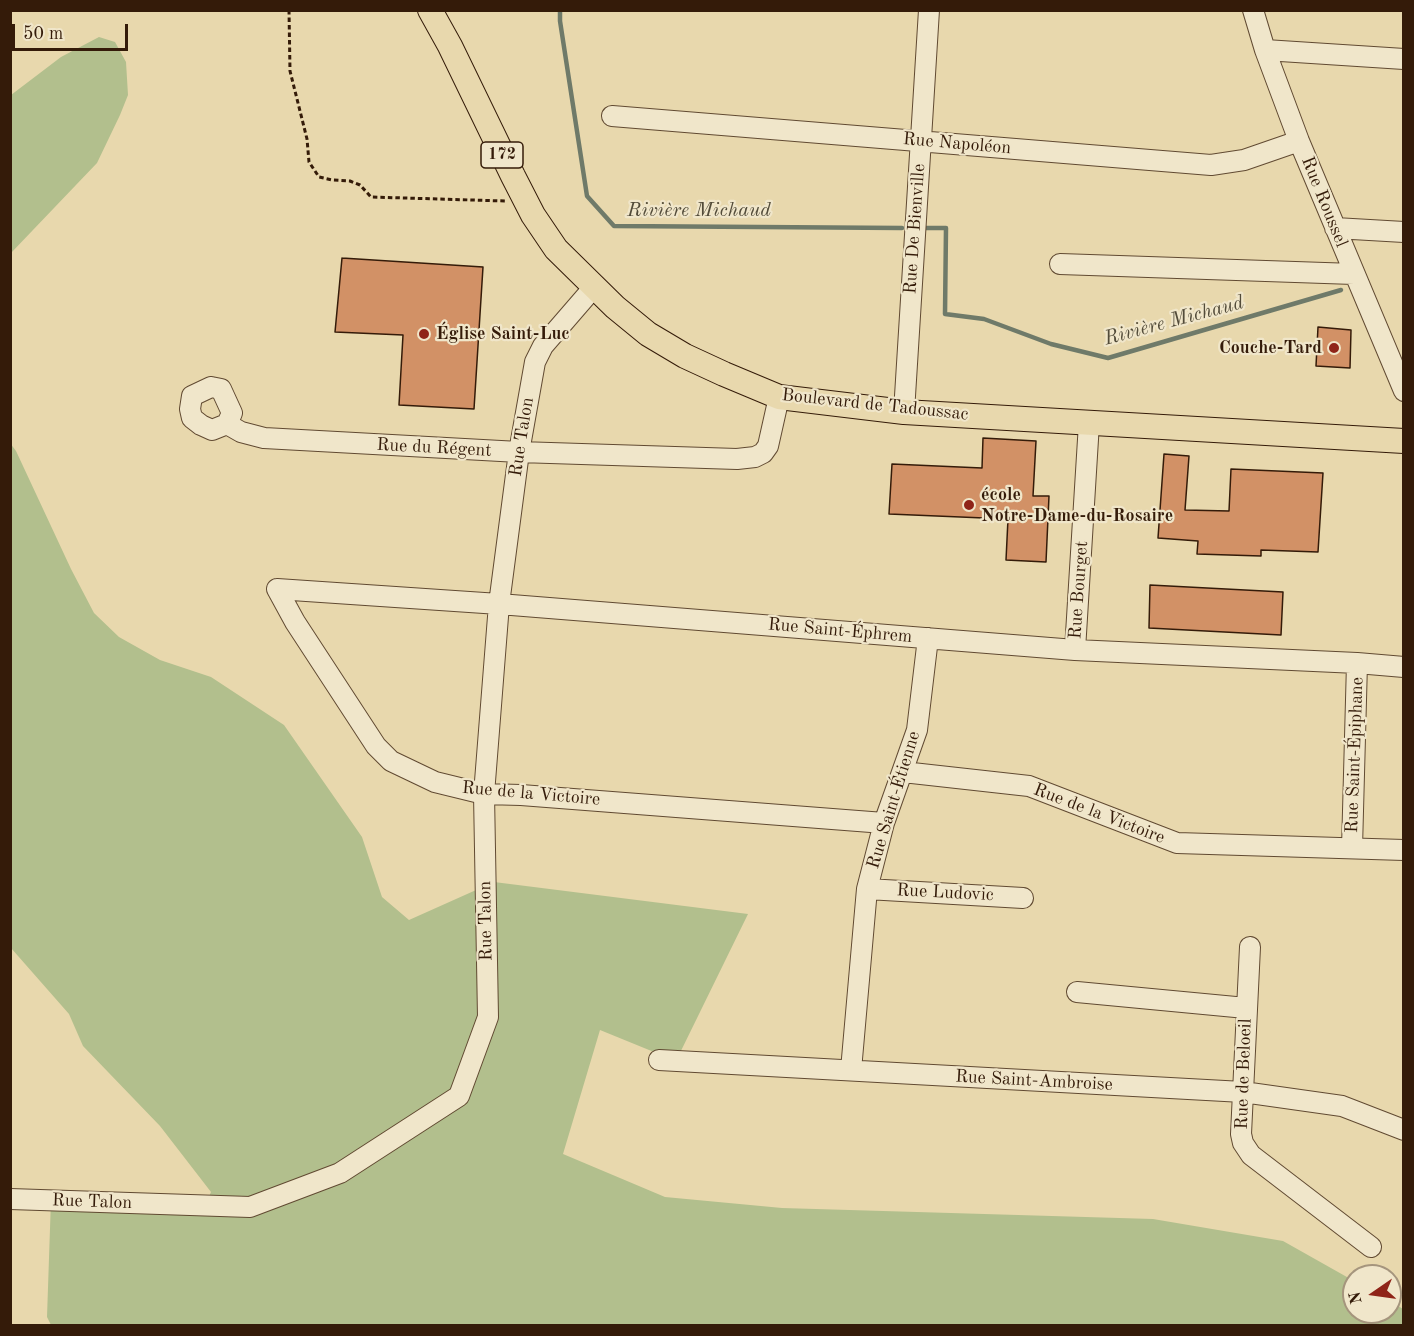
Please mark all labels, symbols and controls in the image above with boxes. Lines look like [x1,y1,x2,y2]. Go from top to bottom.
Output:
scale bar [15,12,130,50]
text: 50 m [23,25,63,43]
street label: Rue Napoléon [902,129,1012,159]
road number: 172 [481,142,523,168]
street label: Rue Roussel [1296,153,1352,251]
street label: Rue De Bienville [900,163,930,295]
water label: Rivière Michaud [627,199,771,223]
water label: Rivière Michaud [1101,291,1247,351]
place label: Église Saint-Luc [436,323,570,345]
marker: Église Saint-Luc [417,327,431,341]
place label: Couche-Tard [1219,337,1322,359]
marker: Couche-Tard [1327,341,1341,355]
street label: Boulevard de Tadoussac [781,384,969,426]
street label: Rue Talon [505,396,539,478]
street label: Rue du Régent [376,434,492,462]
place label: école Notre-Dame-du-Rosaire [981,484,1173,526]
marker: école Notre-Dame-du-Rosaire [962,498,976,512]
street label: Rue Bourget [1065,540,1093,640]
street label: Rue Saint-Éphrem [767,614,913,648]
street label: Rue Saint-Épiphane [1341,677,1369,833]
street label: Rue Saint-Étienne [863,728,925,872]
street label: Rue de la Victoire [461,777,601,811]
street label: Rue de la Victoire [1030,779,1168,849]
street label: Rue Ludovic [896,880,994,906]
street label: Rue Talon [475,881,497,961]
street label: Rue de Beloeil [1231,1018,1257,1130]
street label: Rue Saint-Ambroise [955,1066,1113,1096]
street label: Rue Talon [52,1190,132,1214]
north arrow [1342,1264,1402,1324]
text: N [1347,1290,1366,1305]

